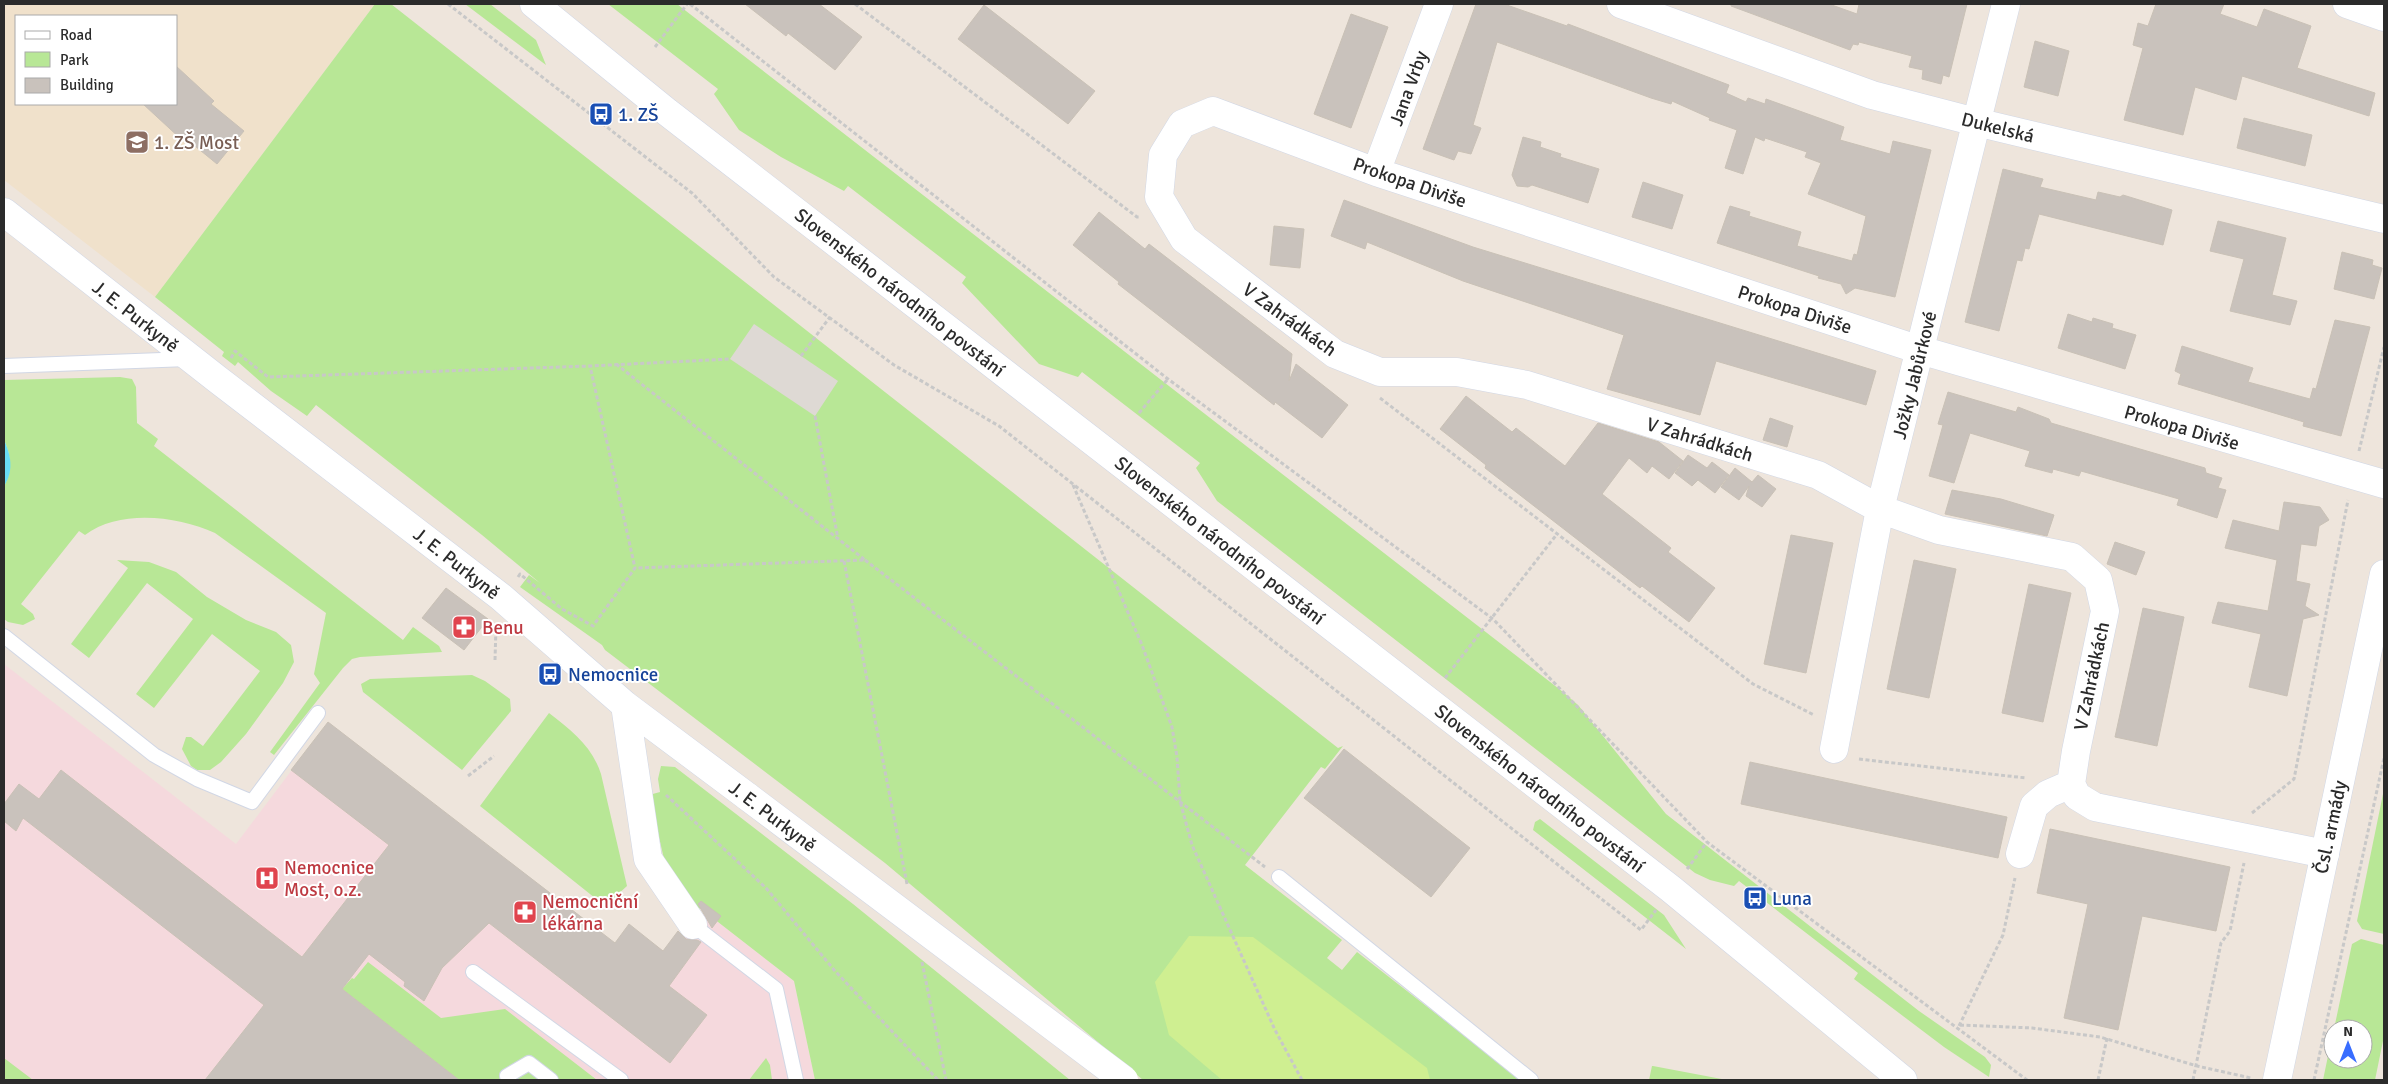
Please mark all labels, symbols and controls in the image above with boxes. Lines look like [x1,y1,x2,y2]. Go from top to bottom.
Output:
legend [15,15,178,105]
text: Road [60,26,92,44]
street label: Jana Vrby [1384,47,1434,129]
text: Park [60,51,89,69]
text: Building [60,76,114,94]
bus stop icon: 1. ZŠ [588,101,614,127]
place label: 1. ZŠ [618,102,659,127]
street label: Dukelská [1959,107,2037,149]
school or university icon: 1. ZŠ Most [124,129,150,155]
place label: 1. ZŠ Most [154,130,239,155]
street label: Prokopa Diviše [1350,152,1470,214]
street label: Slovenského národního povstání [789,203,1010,383]
street label: J. E. Purkyně [87,276,183,358]
street label: V Zahrádkách [1238,278,1341,362]
street label: Prokopa Diviše [1735,280,1855,340]
street label: Jožky Jabůrkové [1887,309,1942,442]
street label: Prokopa Diviše [2121,400,2242,456]
street label: V Zahrádkách [1643,412,1756,468]
street label: Slovenského národního povstání [1109,451,1330,631]
street label: J. E. Purkyně [408,523,504,605]
pharmacy icon: Benu [451,614,477,640]
place label: Benu [482,616,524,640]
street label: V Zahrádkách [2069,620,2115,733]
bus stop icon: Nemocnice [537,661,563,687]
place label: Nemocnice [568,663,658,687]
street label: Slovenského národního povstání [1429,699,1650,879]
street label: J. E. Purkyně [724,776,821,857]
street label: Čsl. armády [2308,778,2353,876]
place label: Nemocnice Most, o.z. [284,856,374,902]
hospital icon: Nemocnice Most, o.z. [254,865,280,891]
bus stop icon: Luna [1742,885,1768,911]
place label: Luna [1772,887,1812,911]
place label: Nemocniční lékárna [542,890,639,936]
pharmacy icon: Nemocniční lékárna [512,899,538,925]
north arrow [2323,1019,2373,1069]
text: N [2343,1023,2353,1040]

